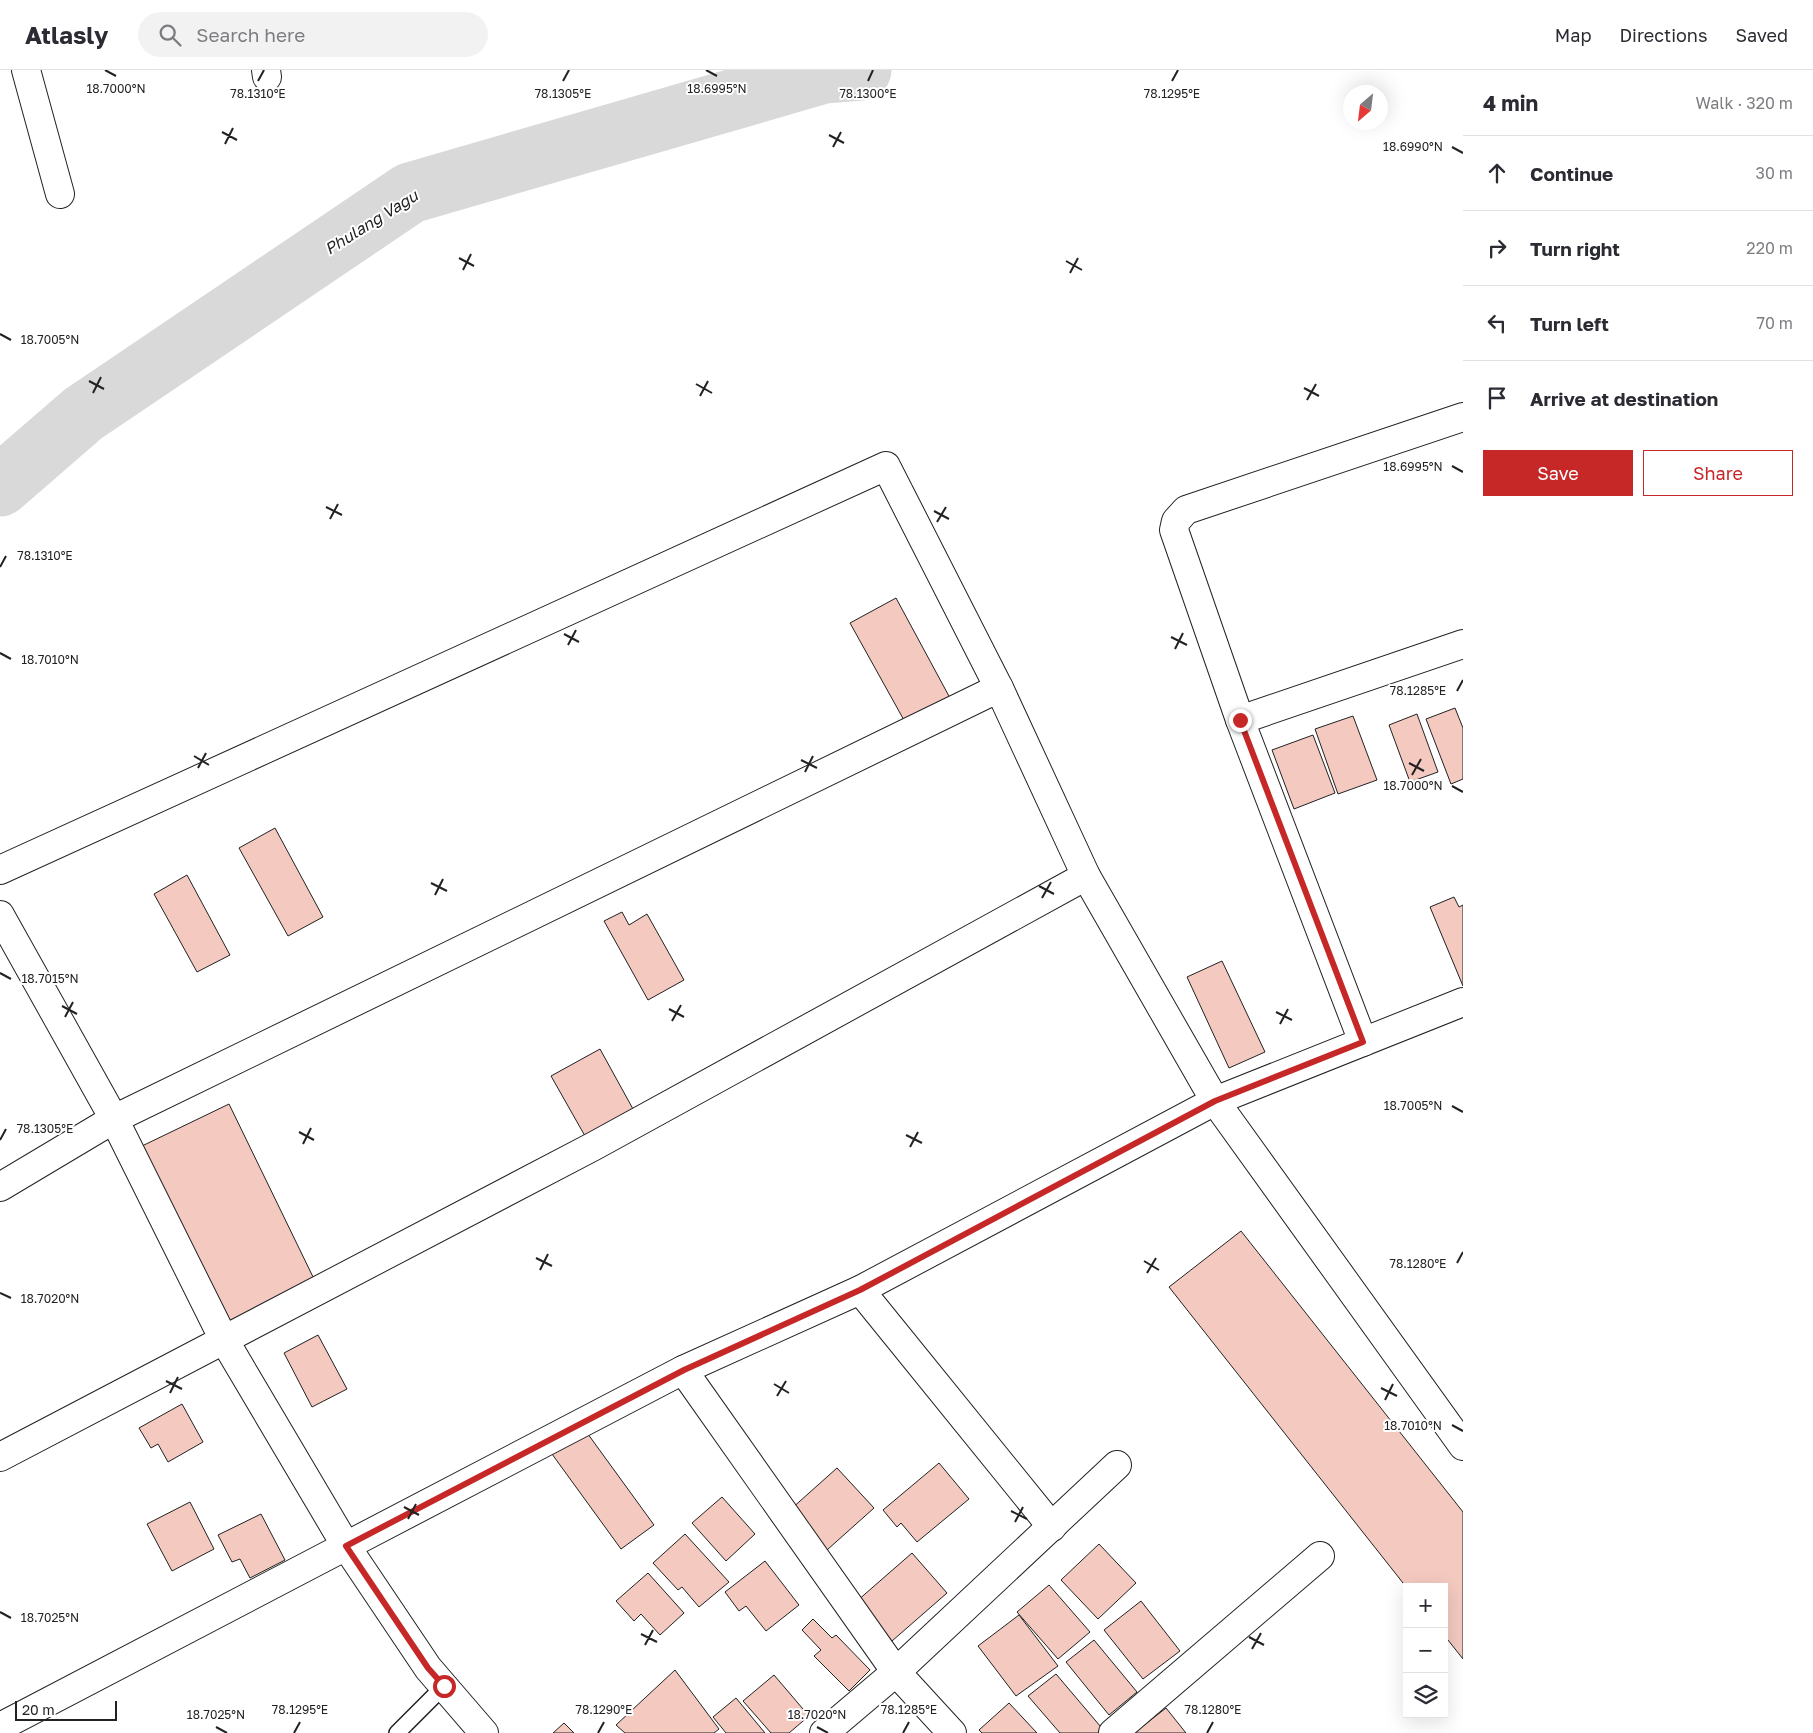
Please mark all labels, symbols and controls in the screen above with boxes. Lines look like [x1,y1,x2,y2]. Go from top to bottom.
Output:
search box [138,12,488,57]
text: Atlasly [25,20,108,49]
icon: search [156,21,184,49]
text: Search here [196,23,305,46]
text: Map [1555,24,1591,46]
text: Directions [1619,24,1707,46]
text: Saved [1735,24,1788,46]
text: 18.7000°N [86,81,146,96]
text: 18.6995°N [687,81,747,96]
north arrow [1343,85,1388,130]
text: 78.1310°E [230,86,286,101]
text: 78.1305°E [535,86,591,101]
text: 78.1300°E [839,86,897,101]
text: 78.1295°E [1144,86,1200,101]
text: 4 min [1483,90,1538,116]
text: Walk · 320 m [1696,93,1793,113]
text: 18.6990°N [1383,139,1443,154]
icon: ahead [1483,159,1511,187]
text: Continue [1530,162,1613,185]
text: 30 m [1756,163,1793,183]
water label: Phulang Vagu [321,185,422,259]
icon: right [1483,234,1511,262]
text: Turn right [1530,237,1620,260]
text: 220 m [1746,238,1793,258]
icon: left [1483,309,1511,337]
text: Turn left [1530,312,1609,335]
text: 70 m [1756,313,1793,333]
text: 18.7005°N [21,332,79,347]
icon: arrive [1483,384,1511,412]
text: Arrive at destination [1530,387,1718,410]
button: Save [1483,450,1633,496]
button: Share [1643,450,1793,496]
text: 18.6995°N [1383,459,1443,474]
text: 78.1310°E [17,548,73,563]
text: 18.7010°N [21,652,79,667]
text: 78.1285°E [1390,683,1446,698]
route end [1229,709,1252,732]
text: 18.7000°N [1383,778,1443,793]
text: 18.7015°N [21,971,79,986]
text: 18.7005°N [1384,1098,1442,1113]
text: 78.1305°E [17,1121,73,1136]
text: 78.1280°E [1390,1256,1446,1271]
text: 18.7020°N [21,1291,79,1306]
text: 18.7010°N [1384,1418,1442,1433]
map controls [1403,1583,1448,1718]
button: + [1403,1583,1448,1628]
text: 18.7025°N [21,1610,79,1625]
button: − [1403,1628,1448,1673]
button: layers [1403,1673,1448,1718]
route start [433,1675,456,1698]
scale bar [15,1698,118,1721]
text: 20 m [22,1701,55,1718]
text: 78.1295°E [272,1702,328,1717]
text: 78.1290°E [576,1702,632,1717]
text: 78.1285°E [881,1702,937,1717]
text: 78.1280°E [1185,1702,1241,1717]
text: 18.7025°N [187,1707,245,1722]
text: 18.7020°N [788,1707,846,1722]

